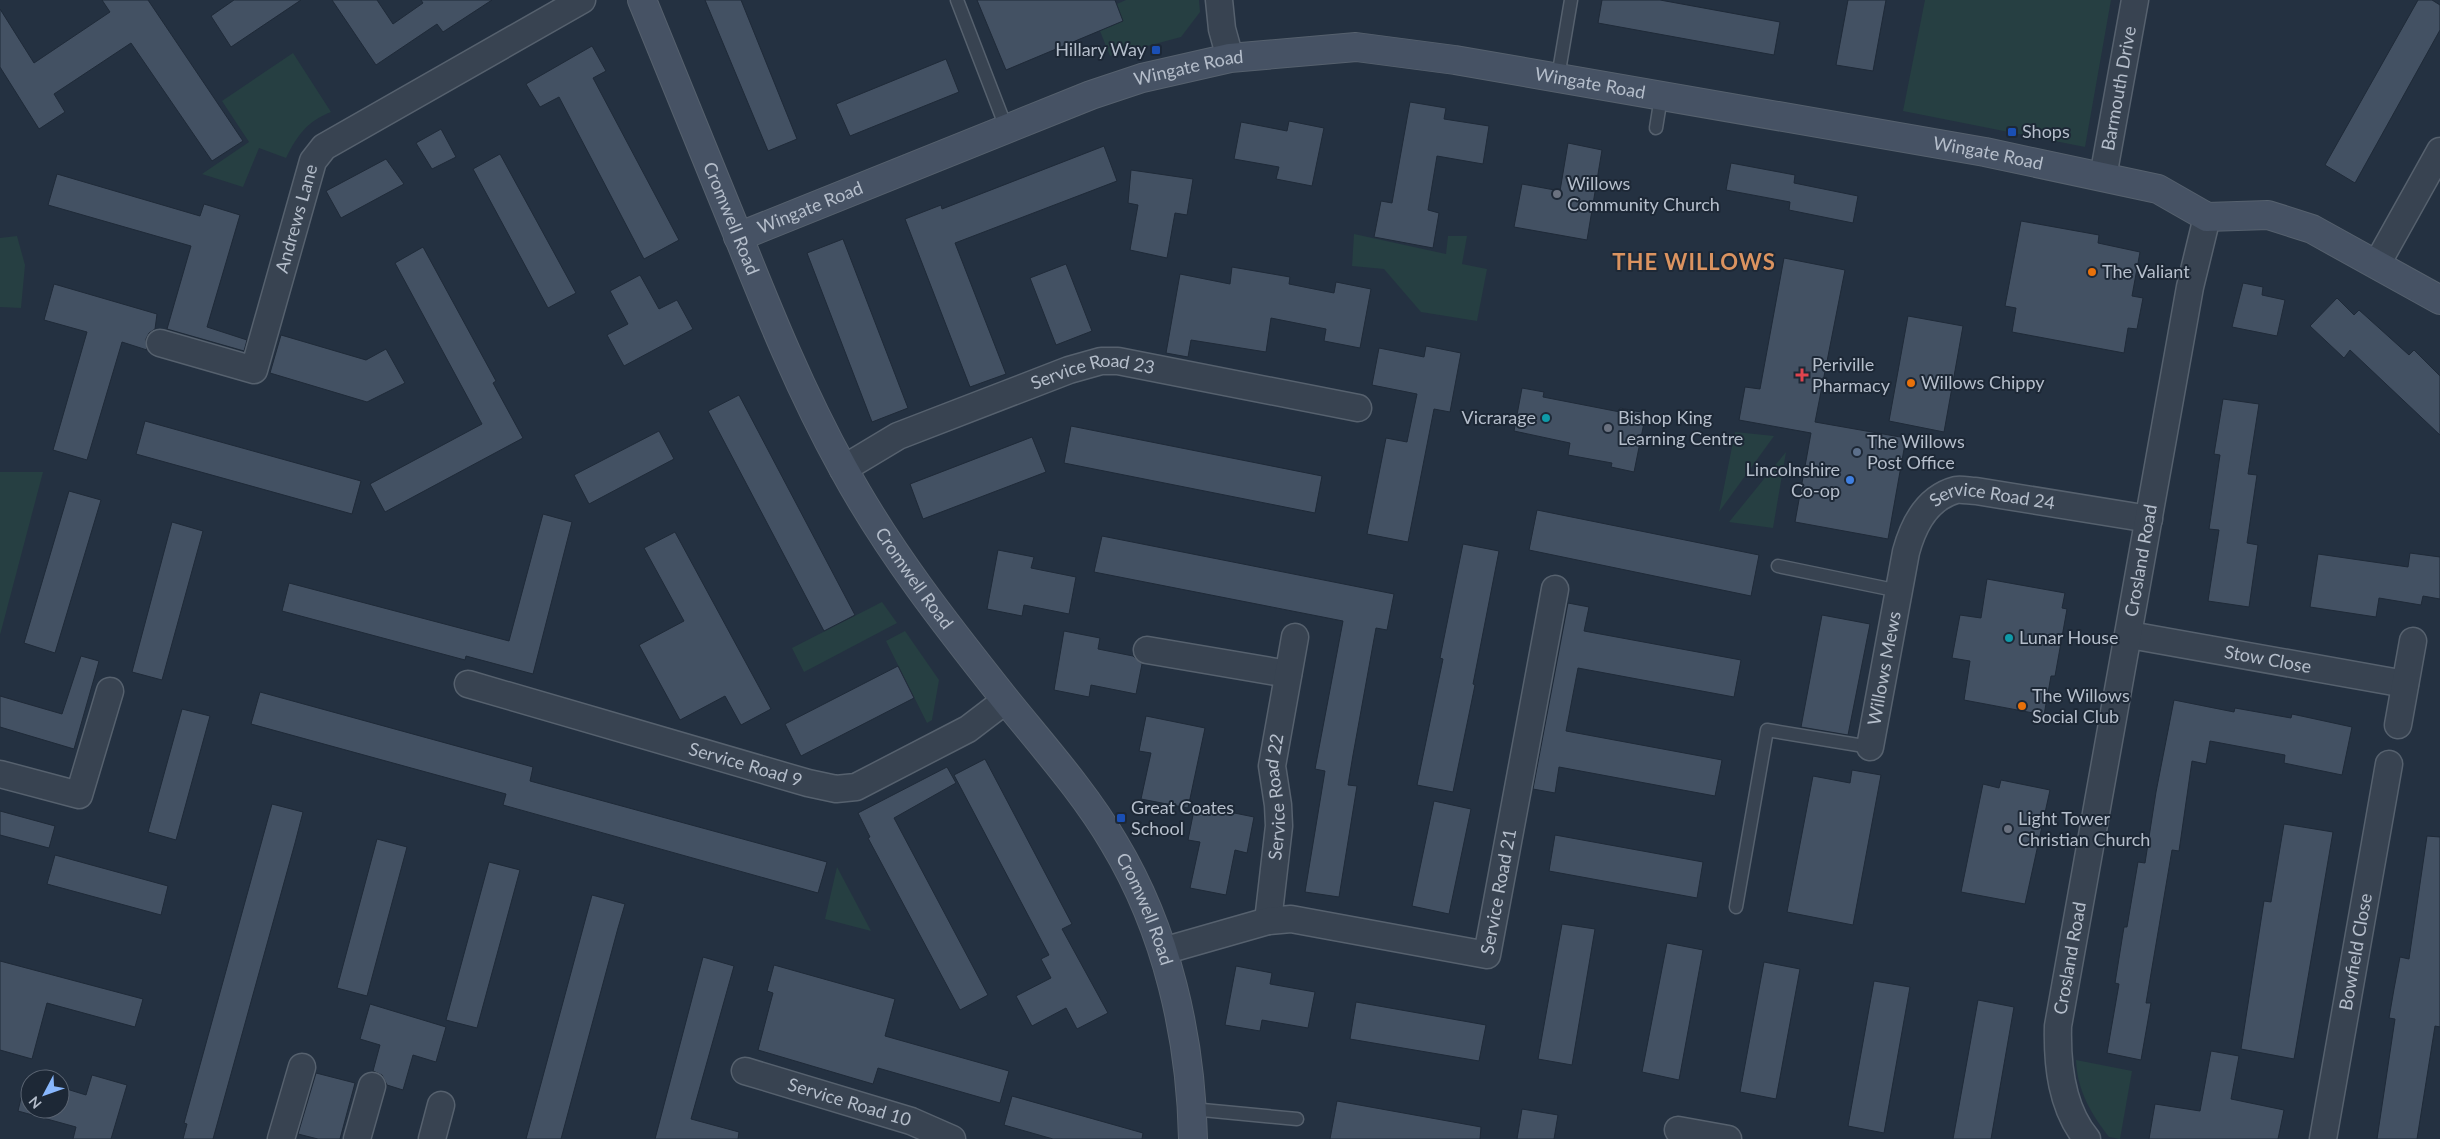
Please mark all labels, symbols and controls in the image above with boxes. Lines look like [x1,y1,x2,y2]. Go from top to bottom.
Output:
street label: Barmouth Drive [2096,24,2140,152]
place label: Hillary Way [1055,38,1147,60]
marker: Hillary Way [1150,44,1162,56]
street label: Wingate Road [1131,45,1244,90]
street label: Wingate Road [1533,62,1647,103]
place label: Shops [2022,120,2070,142]
marker: Shops [2006,126,2018,138]
street label: Wingate Road [1931,131,2045,174]
street label: Cromwell Road [699,158,765,278]
street label: Andrews Lane [270,161,322,275]
place label: Willows Community Church [1567,172,1720,215]
street label: Wingate Road [754,176,866,238]
marker: Willows Community Church [1551,188,1563,200]
district label: THE WILLOWS [1612,248,1776,275]
place label: The Valiant [2102,260,2190,282]
marker: The Valiant [2086,266,2098,278]
street label: Service Road 23 [1027,349,1157,394]
place label: Periville Pharmacy [1812,353,1891,396]
marker: Periville Pharmacy [1796,369,1808,381]
place label: Willows Chippy [1921,371,2045,393]
marker: Willows Chippy [1905,377,1917,389]
place label: Vicrarage [1461,406,1536,428]
place label: Bishop King Learning Centre [1618,406,1743,449]
marker: Vicrarage [1540,412,1552,424]
marker: Bishop King Learning Centre [1602,422,1614,434]
place label: The Willows Post Office [1867,430,1965,473]
marker: The Willows Post Office [1851,446,1863,458]
place label: Lincolnshire Co-op [1746,458,1840,501]
marker: Lincolnshire Co-op [1844,474,1856,486]
street label: Service Road 24 [1924,478,2057,514]
street label: Crosland Road [2119,502,2161,618]
street label: Cromwell Road [871,523,958,633]
street label: Willows Mews [1862,609,1905,727]
place label: Lunar House [2019,626,2119,648]
marker: Lunar House [2003,632,2015,644]
street label: Stow Close [2223,640,2313,677]
place label: The Willows Social Club [2032,684,2130,727]
marker: The Willows Social Club [2016,700,2028,712]
street label: Service Road 22 [1260,732,1289,861]
street label: Service Road 9 [687,737,805,791]
place label: Great Coates School [1131,796,1234,839]
place label: Light Tower Christian Church [2018,807,2150,850]
marker: Great Coates School [1115,812,1127,824]
marker: Light Tower Christian Church [2002,823,2014,835]
street label: Service Road 21 [1475,827,1520,956]
street label: Cromwell Road [1112,849,1178,968]
street label: Bowfield Close [2334,892,2376,1012]
street label: Crosland Road [2048,900,2090,1016]
north arrow [20,1069,70,1119]
street label: Service Road 10 [785,1073,914,1130]
text: N [25,1093,45,1113]

